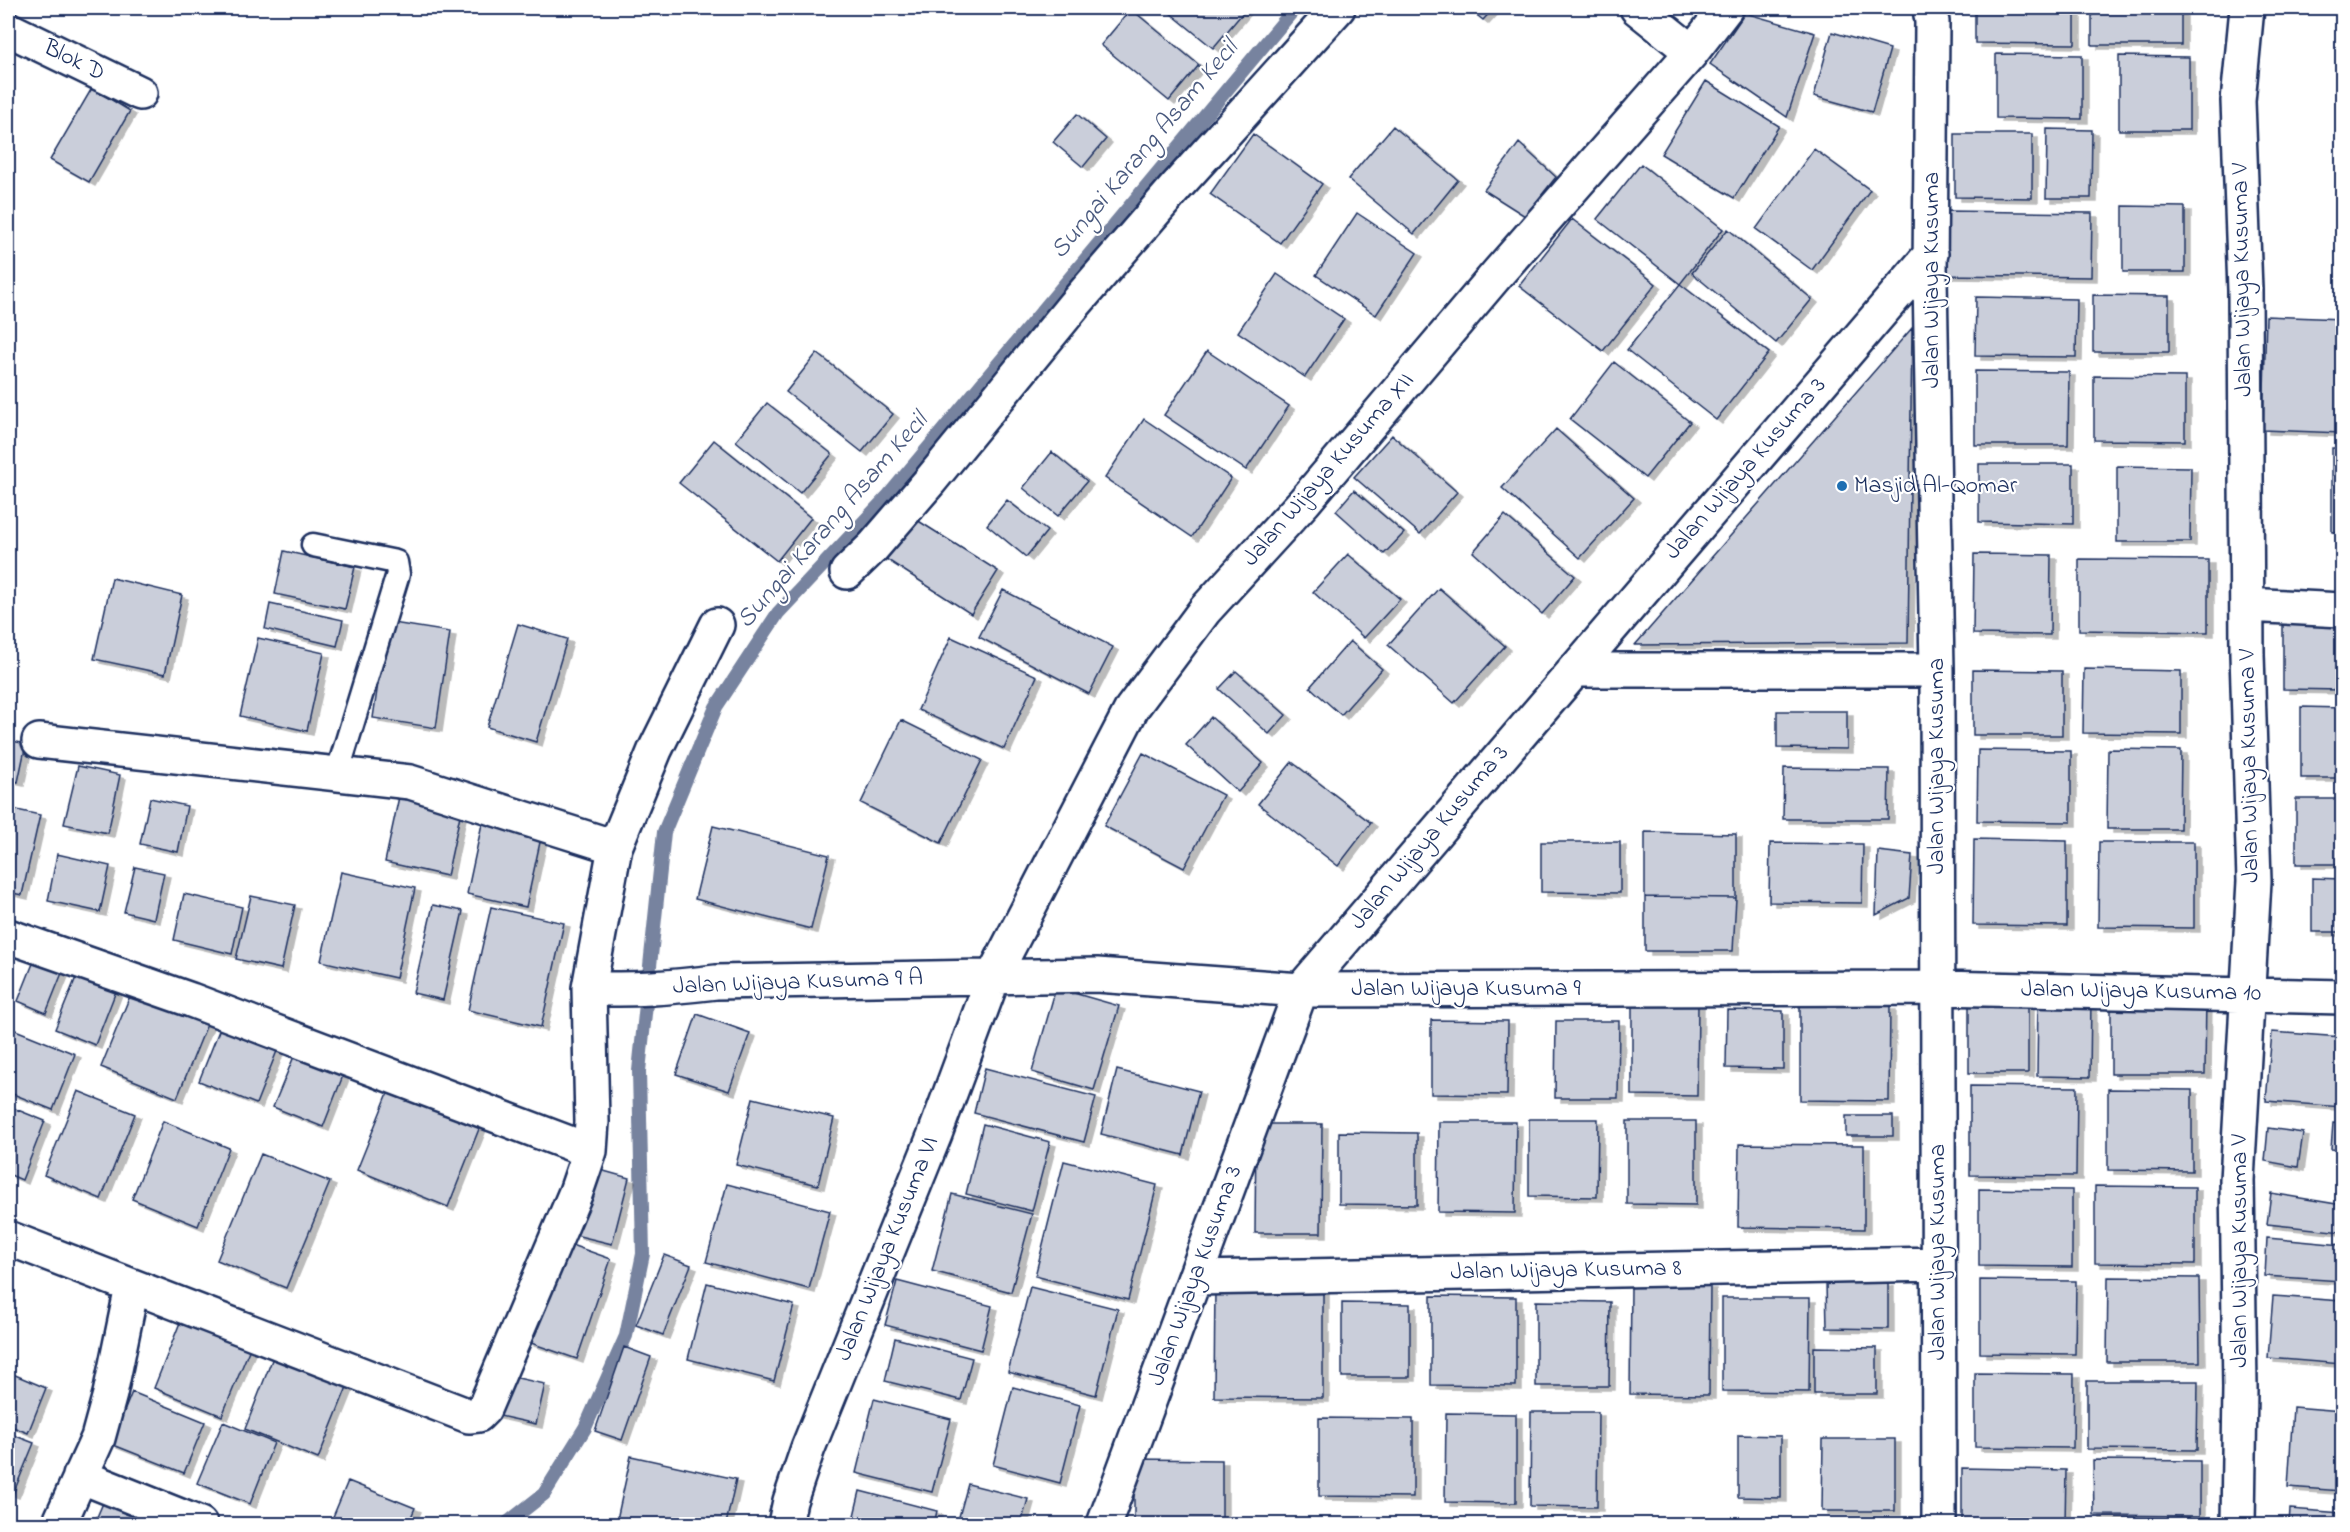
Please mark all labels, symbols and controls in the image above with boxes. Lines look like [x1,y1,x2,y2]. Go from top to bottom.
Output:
water label: Sungai Karang Asam Kecil [1042,30,1250,268]
street label: Blok D [36,31,111,91]
street label: Jalan Wijaya Kusuma V [2223,162,2264,397]
street label: Jalan Wijaya Kusuma [1915,172,1951,388]
street label: Jalan Wijaya Kusuma XII [1235,365,1424,576]
street label: Jalan Wijaya Kusuma 3 [1657,370,1836,569]
water label: Sungai Karang Asam Kecil [728,402,940,638]
place label: Masjid Al-Qomar [1854,469,2018,504]
marker: Masjid Al-Qomar [1835,479,1849,493]
street label: Jalan Wijaya Kusuma V [2230,648,2271,883]
street label: Jalan Wijaya Kusuma [1920,658,1956,874]
street label: Jalan Wijaya Kusuma 3 [1342,738,1519,939]
street label: Jalan Wijaya Kusuma 9 A [672,961,924,1006]
street label: Jalan Wijaya Kusuma 9 [1351,972,1582,1008]
street label: Jalan Wijaya Kusuma 10 [2020,972,2262,1013]
street label: Jalan Wijaya Kusuma VI [827,1131,950,1367]
street label: Jalan Wijaya Kusuma V [2223,1133,2259,1368]
street label: Jalan Wijaya Kusuma [1921,1144,1957,1360]
street label: Jalan Wijaya Kusuma 3 [1140,1161,1253,1391]
street label: Jalan Wijaya Kusuma 8 [1450,1251,1682,1292]

